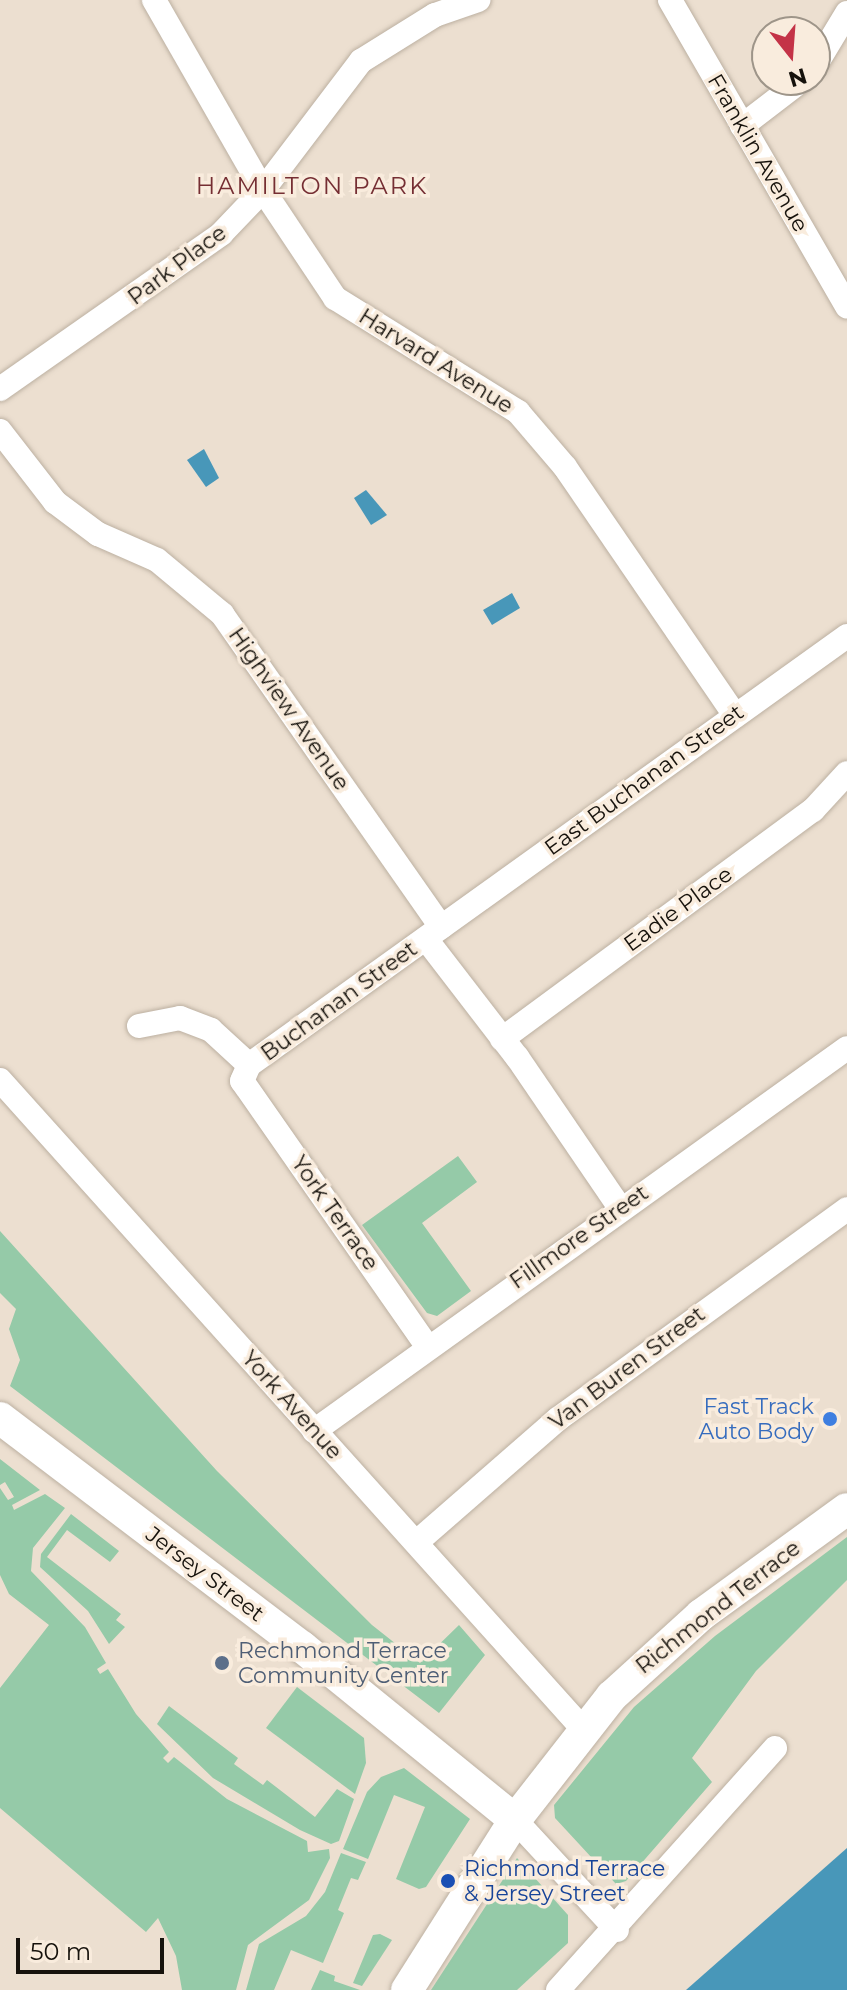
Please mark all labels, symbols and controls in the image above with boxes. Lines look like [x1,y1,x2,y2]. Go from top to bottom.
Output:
north arrow [751,16,831,96]
text: N [785,62,810,93]
street label: Franklin Avenue [702,69,814,237]
district label: HAMILTON PARK [196,172,428,200]
street label: Park Place [123,219,231,311]
street label: Harvard Avenue [354,303,518,419]
street label: Highview Avenue [223,623,355,795]
street label: East Buchanan Street [539,699,749,861]
street label: Eadie Place [619,861,737,957]
street label: Buchanan Street [256,936,422,1066]
street label: York Terrace [286,1151,384,1275]
street label: Fillmore Street [505,1179,653,1295]
street label: Van Buren Street [544,1301,710,1435]
street label: York Avenue [236,1345,348,1465]
place label: Fast Track Auto Body [698,1393,814,1444]
marker: Fast Track Auto Body [821,1410,839,1428]
street label: Jersey Street [141,1521,269,1627]
street label: Richmond Terrace [631,1535,805,1679]
place label: Rechmond Terrace Community Center [238,1637,449,1688]
marker: Rechmond Terrace Community Center [213,1654,231,1672]
place label: Richmond Terrace & Jersey Street [464,1855,665,1906]
marker: Richmond Terrace & Jersey Street [439,1872,457,1890]
scale bar [20,1922,168,1972]
text: 50 m [30,1937,91,1966]

